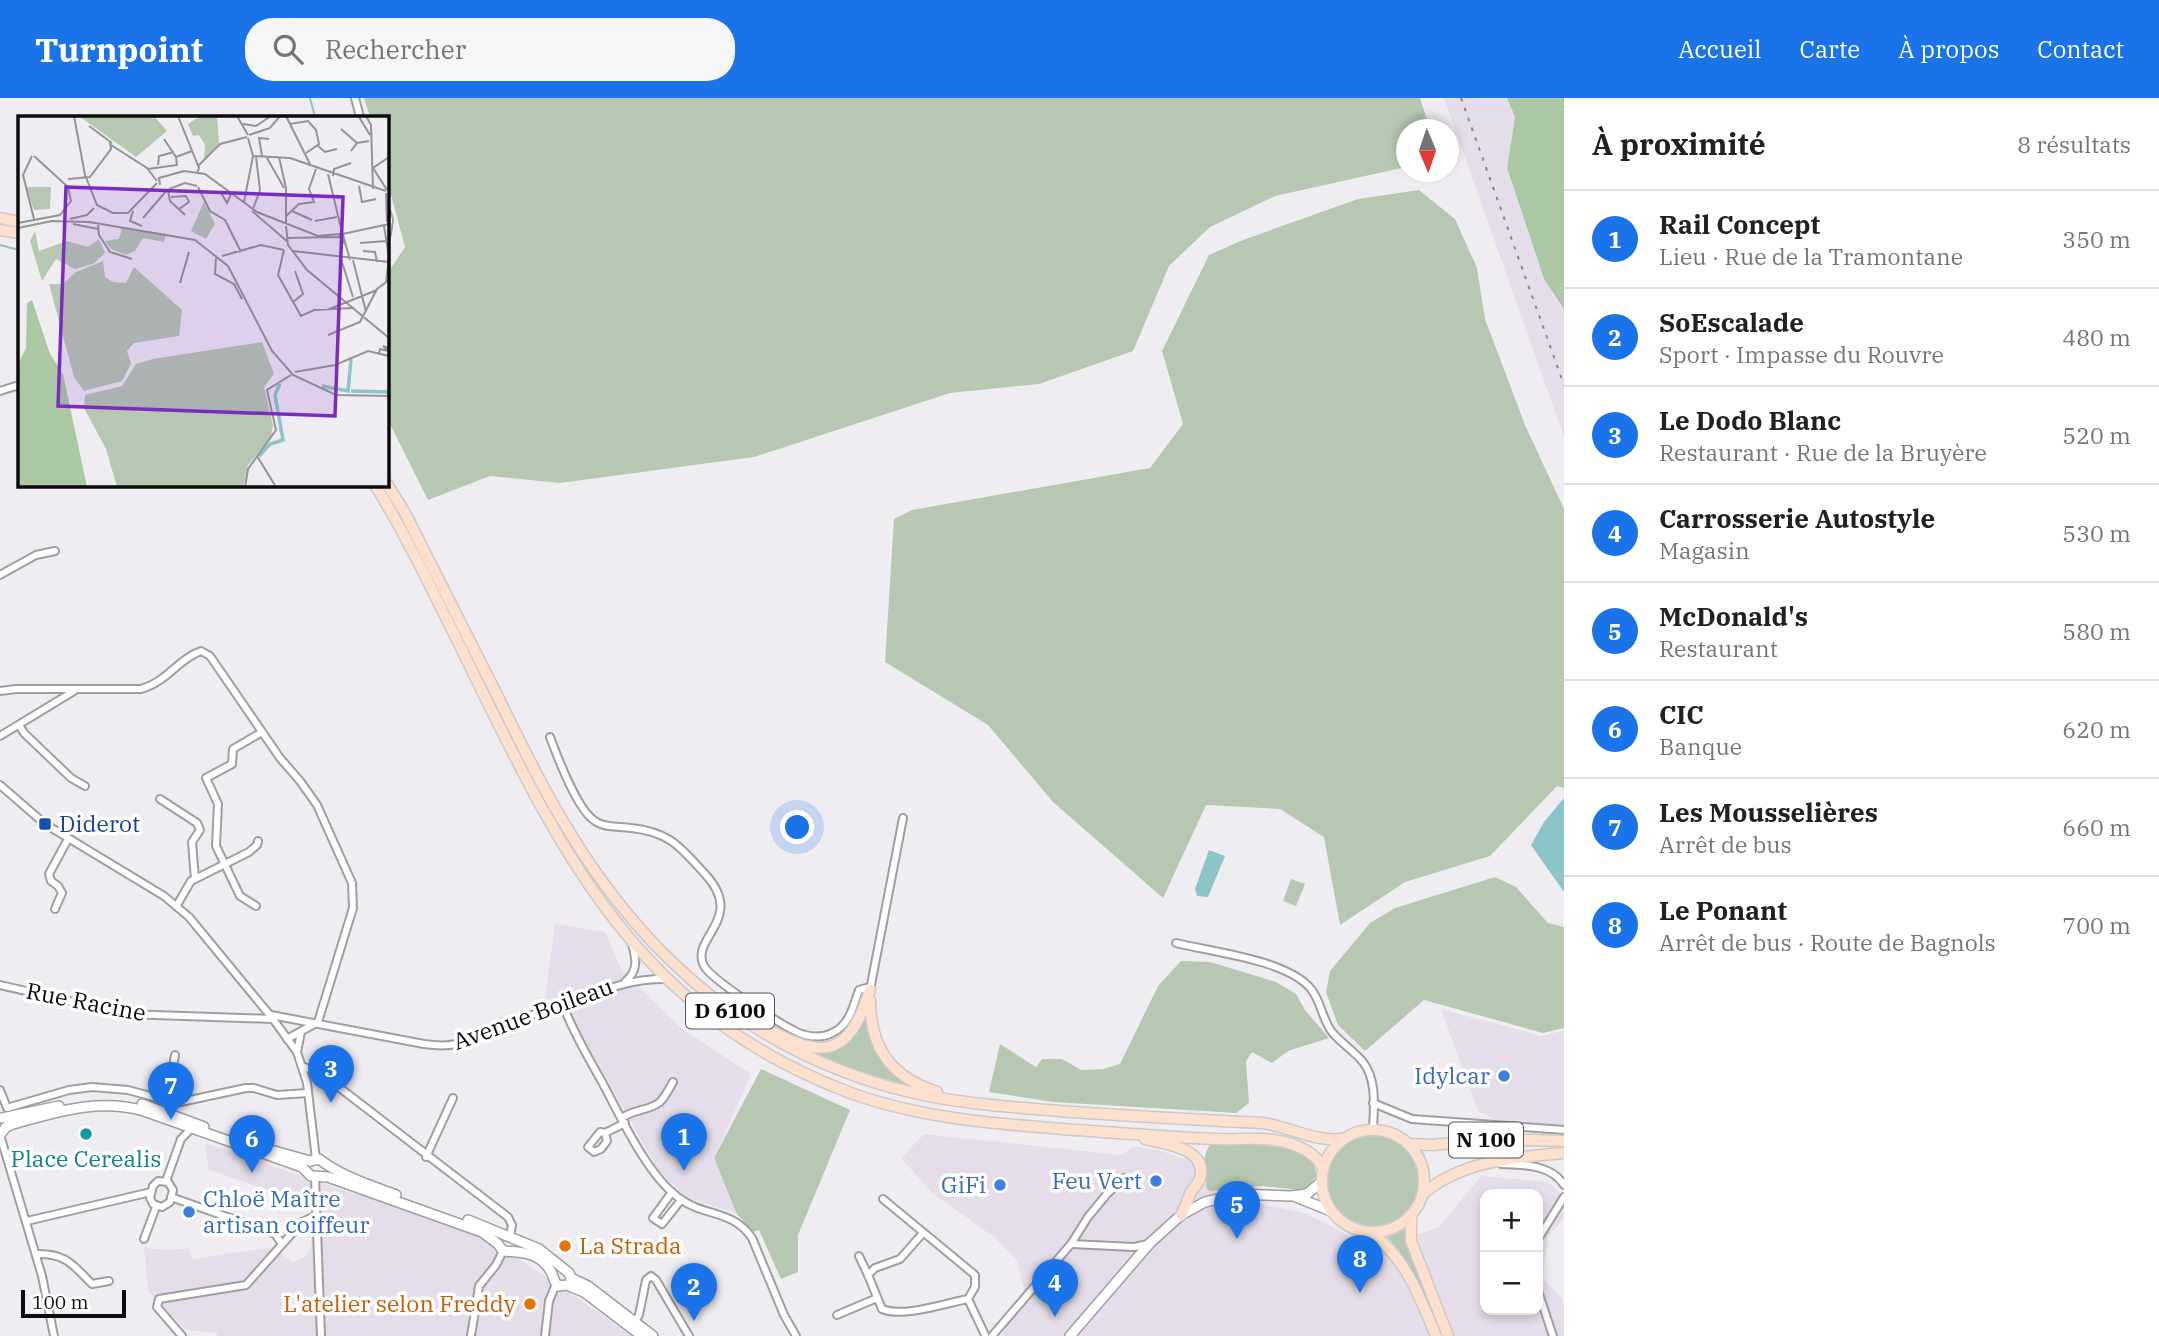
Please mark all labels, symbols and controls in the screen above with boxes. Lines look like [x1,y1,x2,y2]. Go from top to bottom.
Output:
search box [245,18,735,81]
text: Turnpoint [35,28,203,71]
icon: search [269,30,307,68]
text: Rechercher [325,32,466,66]
text: Accueil [1678,33,1762,65]
text: Carte [1800,33,1860,65]
text: À propos [1898,33,1999,65]
text: Contact [2037,33,2124,65]
inset map [18,116,388,486]
north arrow [1396,119,1459,182]
text: À proximité [1592,124,1766,163]
text: 8 résultats [2017,129,2131,159]
text: Rail Concept [1659,207,1820,241]
text: 1 [1608,224,1622,254]
text: 350 m [2062,224,2131,254]
text: Lieu · Rue de la Tramontane [1659,241,1963,271]
text: SoEscalade [1659,305,1804,339]
text: 2 [1608,322,1622,352]
text: 480 m [2062,322,2131,352]
text: Sport · Impasse du Rouvre [1659,339,1944,369]
text: Le Dodo Blanc [1659,403,1841,437]
text: 3 [1608,420,1622,450]
text: 520 m [2062,420,2131,450]
text: Restaurant · Rue de la Bruyère [1659,437,1987,467]
text: Carrosserie Autostyle [1659,501,1935,535]
text: 4 [1608,518,1622,548]
text: 530 m [2062,518,2131,548]
text: Magasin [1659,535,1750,565]
text: McDonald's [1659,599,1808,633]
text: 5 [1608,616,1622,646]
text: 580 m [2062,616,2131,646]
text: Restaurant [1659,633,1778,663]
text: CIC [1659,697,1704,731]
text: 6 [1608,714,1622,744]
text: 620 m [2062,714,2131,744]
text: Banque [1659,731,1742,761]
text: Les Mousselières [1659,795,1878,829]
place label: Diderot [59,808,140,838]
your location [780,810,814,844]
text: 7 [1608,812,1622,842]
text: 660 m [2062,812,2131,842]
marker: Diderot [37,816,53,832]
text: Arrêt de bus [1659,829,1792,859]
text: Le Ponant [1659,893,1787,927]
text: 8 [1608,910,1622,940]
text: 700 m [2062,910,2131,940]
text: Arrêt de bus · Route de Bagnols [1659,927,1996,957]
street label: Avenue Boileau [449,970,617,1056]
street label: Rue Racine [24,975,149,1027]
road number: D 6100 [686,993,774,1028]
pin: 3 [308,1045,354,1103]
place label: Idylcar [1414,1060,1490,1090]
pin: 7 [148,1062,194,1120]
marker: Idylcar [1496,1068,1512,1084]
pin: 1 [661,1113,707,1171]
pin: 6 [229,1115,275,1173]
road number: N 100 [1449,1122,1523,1158]
marker: Place Cerealis [78,1126,94,1142]
place label: Place Cerealis [11,1143,161,1173]
place label: Feu Vert [1052,1165,1142,1195]
place label: GiFi [941,1169,986,1199]
marker: Feu Vert [1148,1173,1164,1189]
marker: GiFi [992,1177,1008,1193]
pin: 5 [1214,1181,1260,1239]
place label: Chloë Maître artisan coiffeur [203,1183,369,1239]
map controls [1480,1189,1543,1315]
button: + [1480,1189,1543,1252]
marker: Chloë Maître artisan coiffeur [181,1204,197,1220]
place label: La Strada [579,1230,682,1260]
pin: 8 [1337,1235,1383,1293]
marker: La Strada [557,1238,573,1254]
button: − [1480,1252,1543,1315]
pin: 4 [1032,1259,1078,1317]
pin: 2 [671,1263,717,1321]
scale bar [21,1287,126,1319]
place label: L'atelier selon Freddy [283,1288,517,1318]
text: 100 m [32,1290,89,1314]
marker: L'atelier selon Freddy [522,1296,538,1312]

